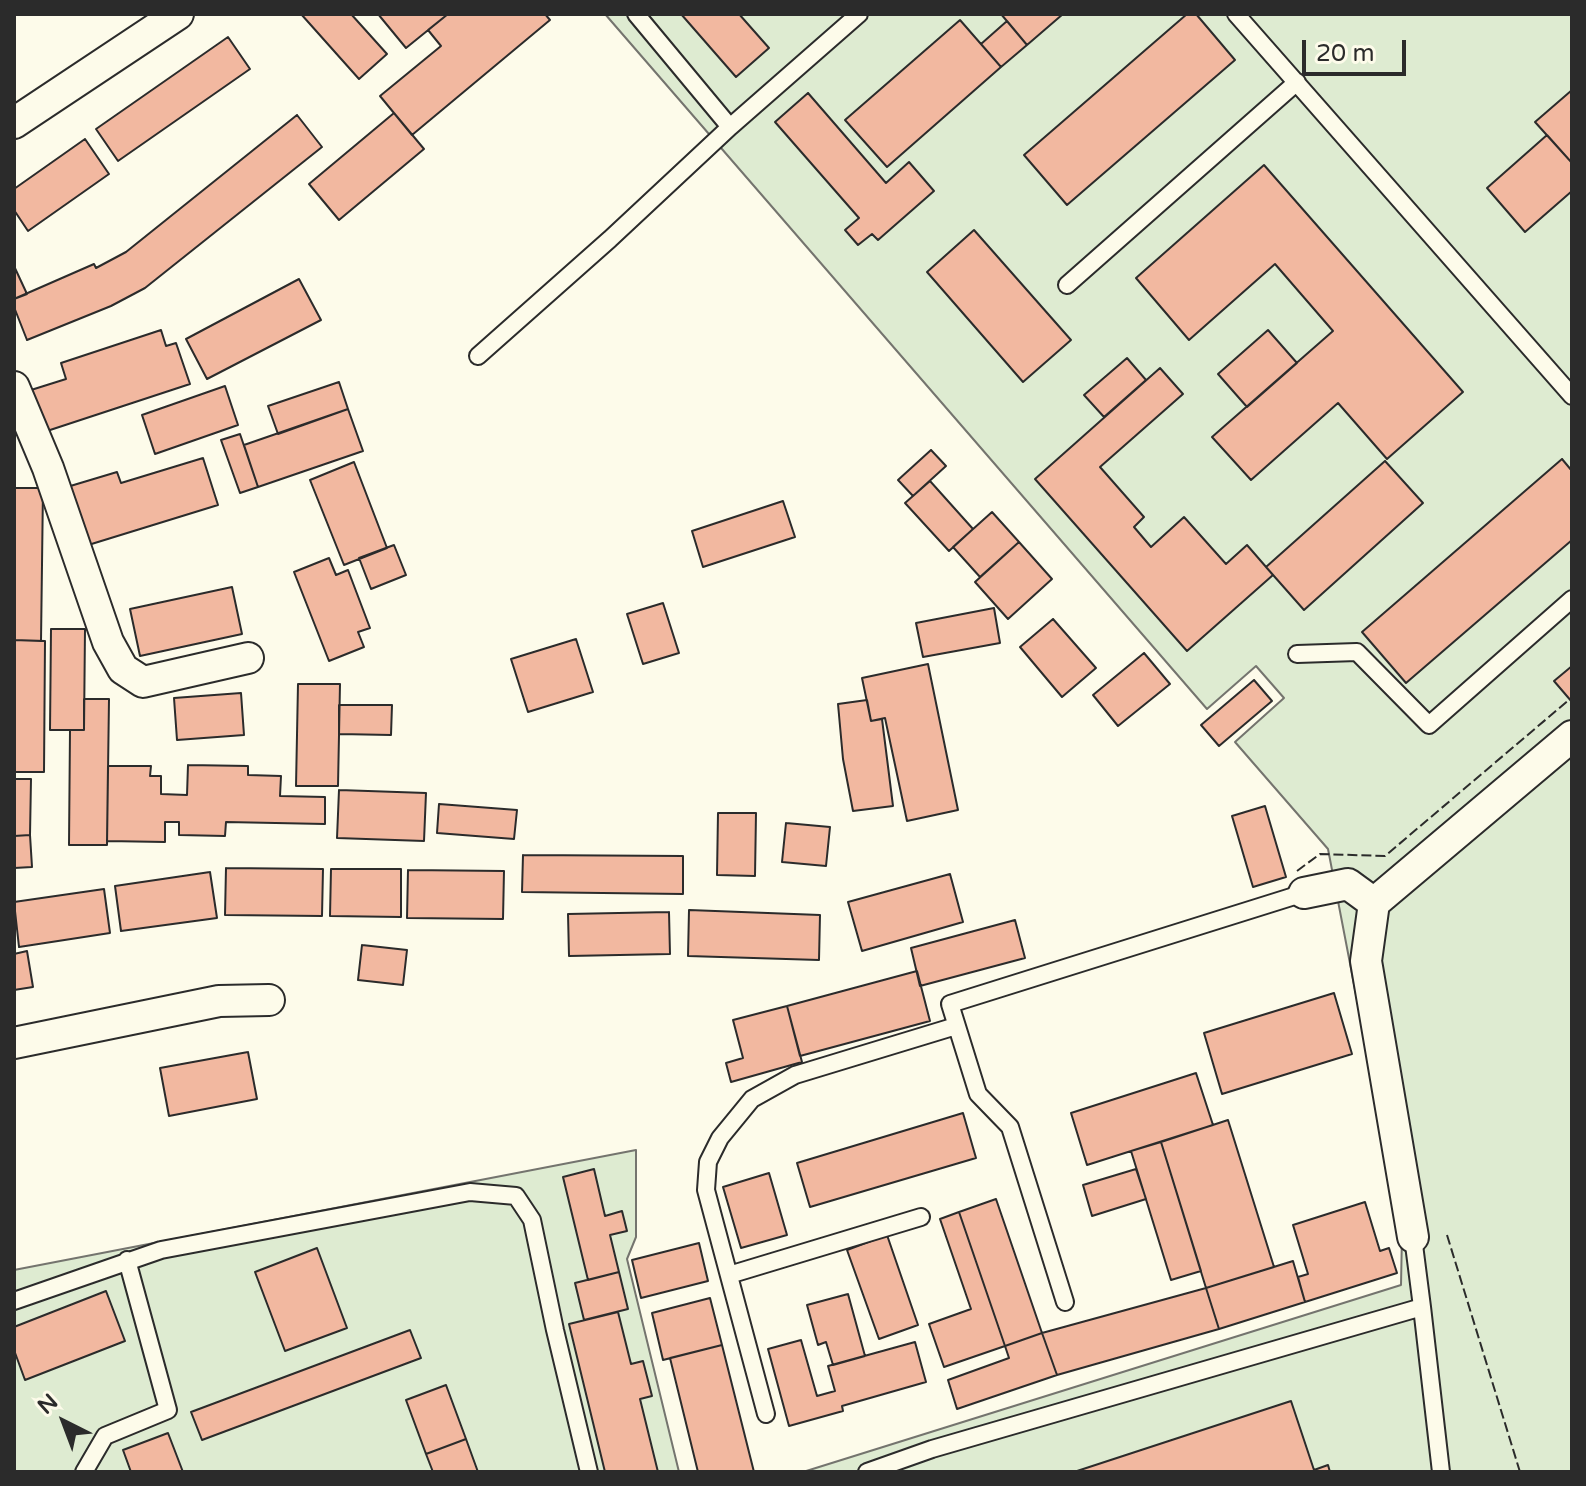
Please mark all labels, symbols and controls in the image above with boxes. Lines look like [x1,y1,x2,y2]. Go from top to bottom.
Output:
scale bar [1306,24,1410,74]
text: 20 m [1316,39,1374,68]
north arrow [24,1382,104,1462]
text: N [33,1389,63,1420]

